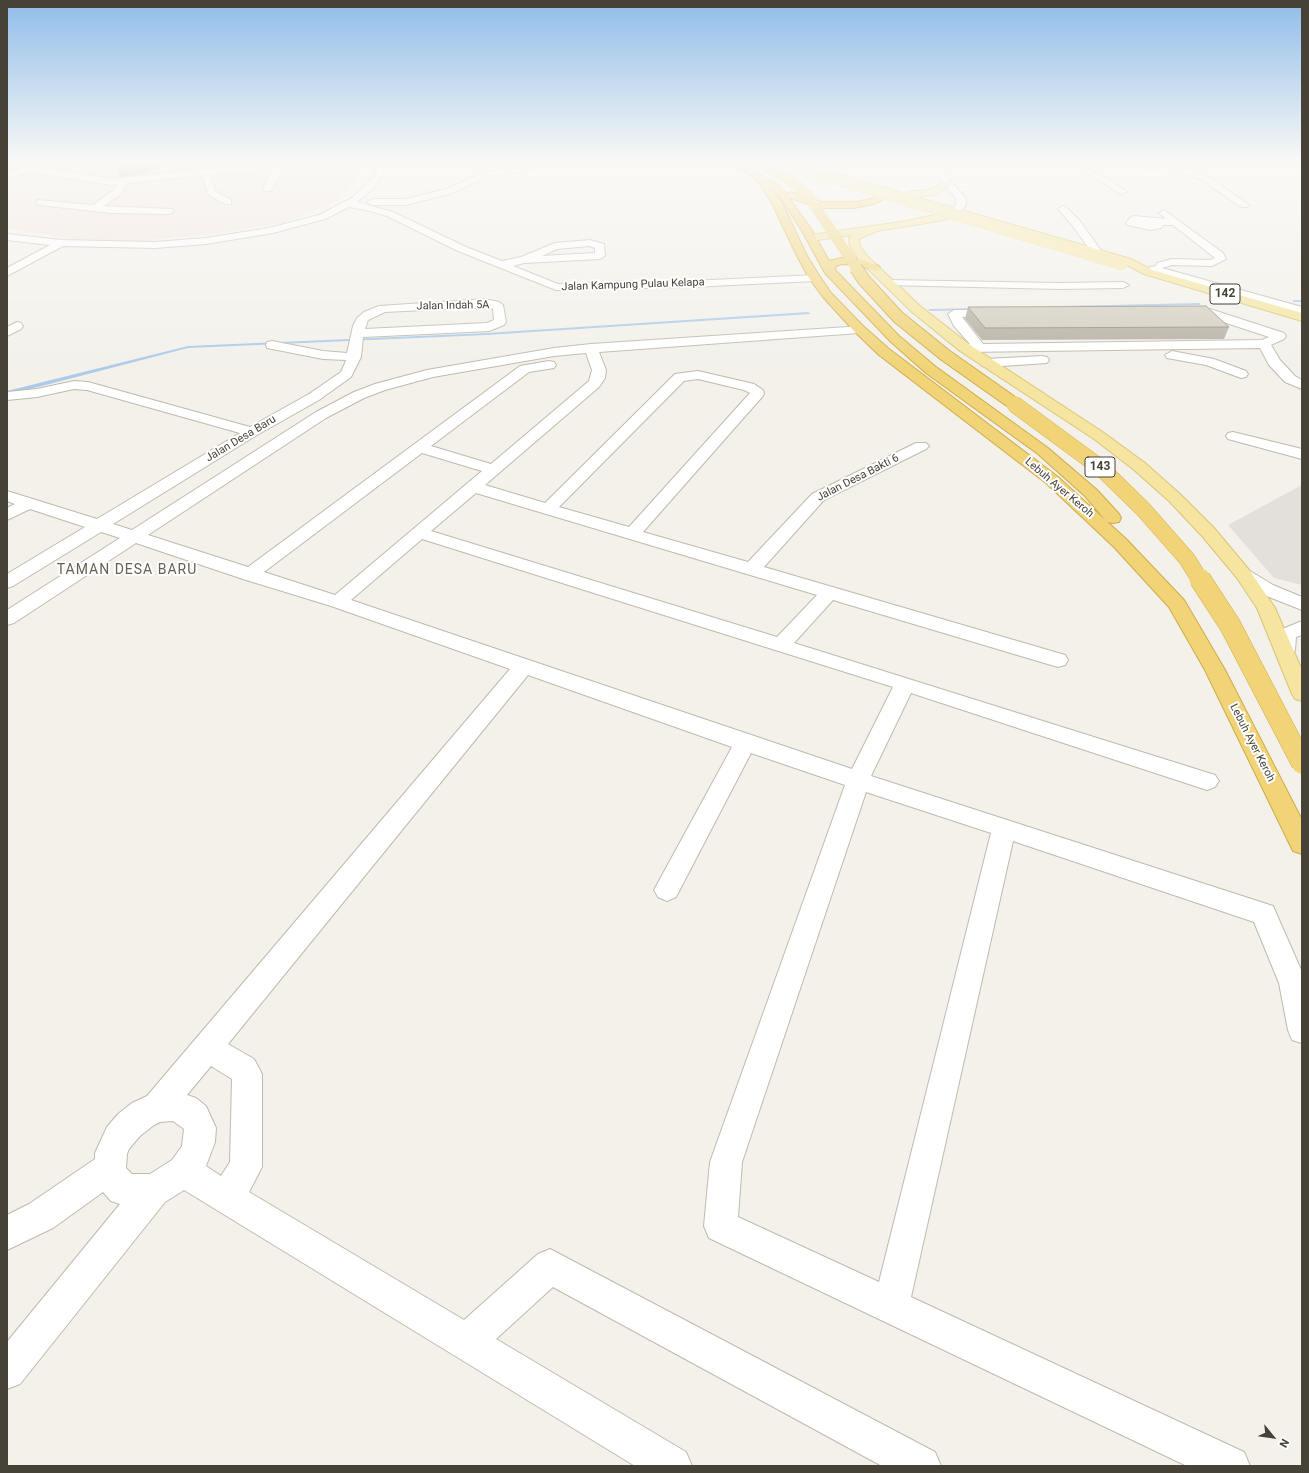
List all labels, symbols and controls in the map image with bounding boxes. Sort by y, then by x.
street label: Jalan Kampung Pulau Kelapa [561,276,705,294]
road number: 142 [1210,284,1240,304]
street label: Jalan Indah 5A [416,299,490,313]
street label: Jalan Desa Baru [203,413,279,465]
street label: Jalan Desa Bakti 6 [815,452,901,504]
street label: Lebuh Ayer Keroh [1022,455,1096,521]
road number: 143 [1085,457,1115,477]
district label: TAMAN DESA BARU [57,562,197,578]
street label: Lebuh Ayer Keroh [1227,702,1277,784]
north arrow [1253,1417,1293,1457]
text: N [1276,1437,1292,1450]

